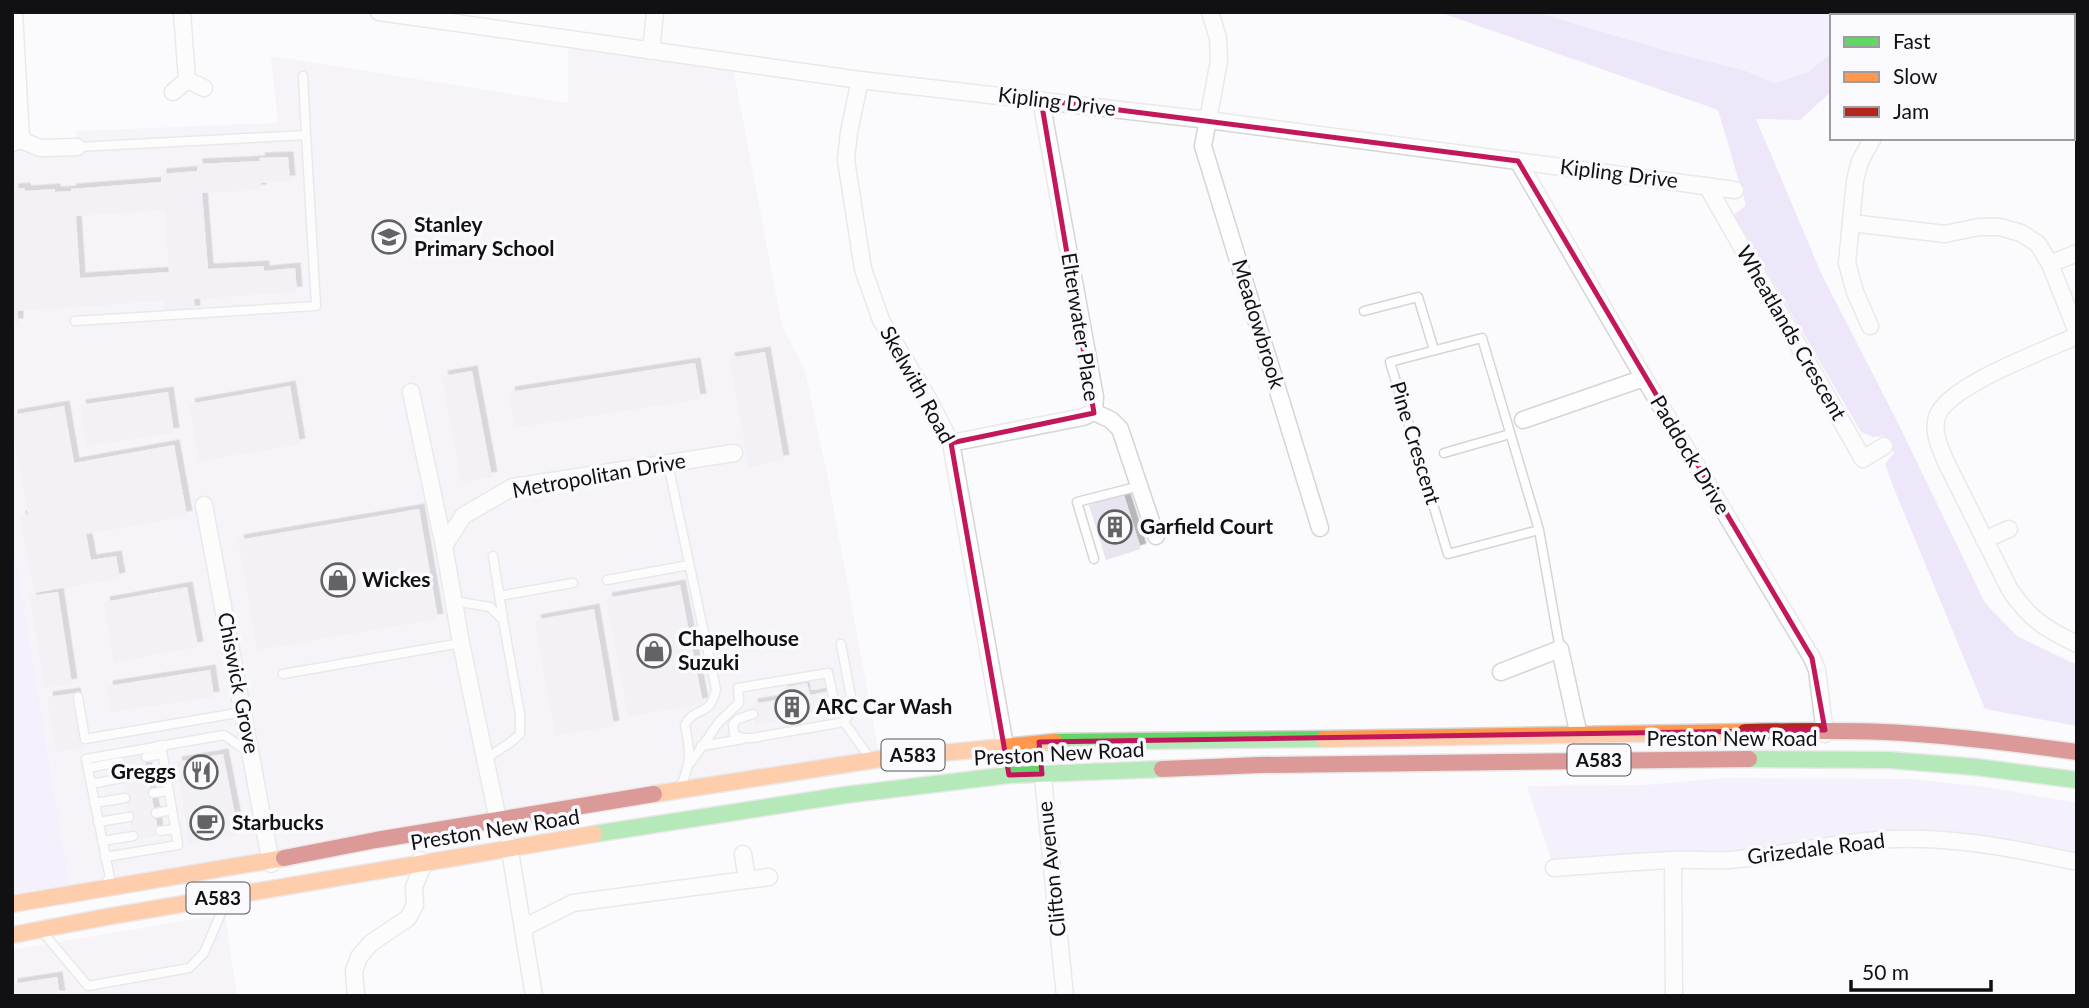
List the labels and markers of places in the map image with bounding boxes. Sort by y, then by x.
place label: Stanley Primary School [414,211,555,260]
school or university icon: Stanley Primary School [370,218,408,256]
building icon: Garfield Court [1096,508,1134,546]
place label: Garfield Court [1140,513,1273,538]
shop icon: Wickes [319,561,357,599]
place label: Wickes [362,566,431,591]
place label: Chapelhouse Suzuki [678,625,799,674]
shop icon: Chapelhouse Suzuki [635,632,673,670]
building icon: ARC Car Wash [773,688,811,726]
place label: ARC Car Wash [815,693,952,718]
restaurant icon: Greggs [182,753,220,791]
place label: Greggs [111,758,176,783]
cafe icon: Starbucks [188,804,226,842]
place label: Starbucks [232,809,324,834]

